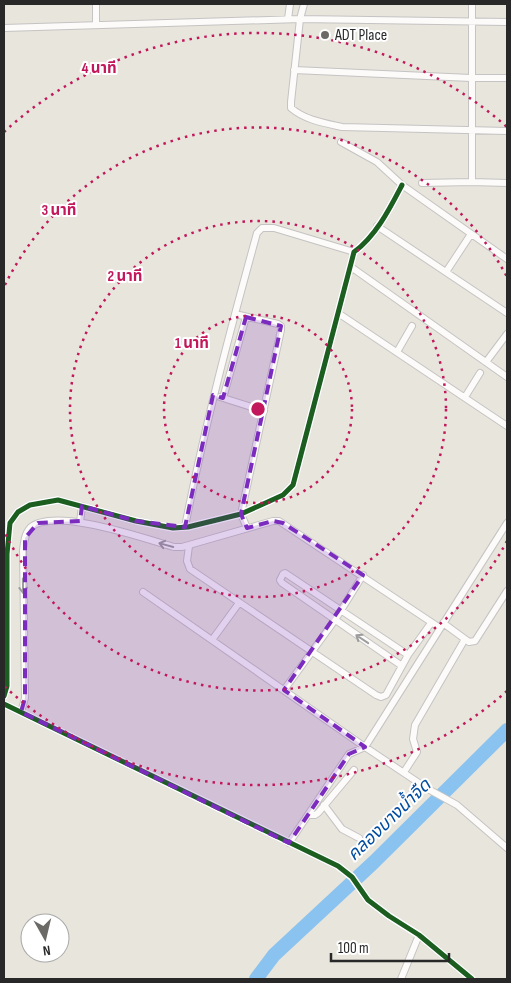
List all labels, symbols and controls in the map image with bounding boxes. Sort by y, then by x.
place label: ADT Place [334,26,387,45]
marker: ADT Place [319,29,331,41]
text: 4 นาที [81,59,117,78]
text: 3 นาที [42,201,76,220]
text: 2 นาที [108,267,142,286]
text: 1 นาที [175,334,209,353]
centre of rings [249,400,267,418]
one-way arrow [159,539,175,549]
one-way arrow [18,578,28,594]
one-way arrow [355,634,369,644]
water label: คลองบางน้ำจืด [341,772,436,865]
north arrow [20,913,70,963]
scale bar [331,930,448,962]
text: 100 m [338,939,369,958]
text: N [42,941,52,959]

